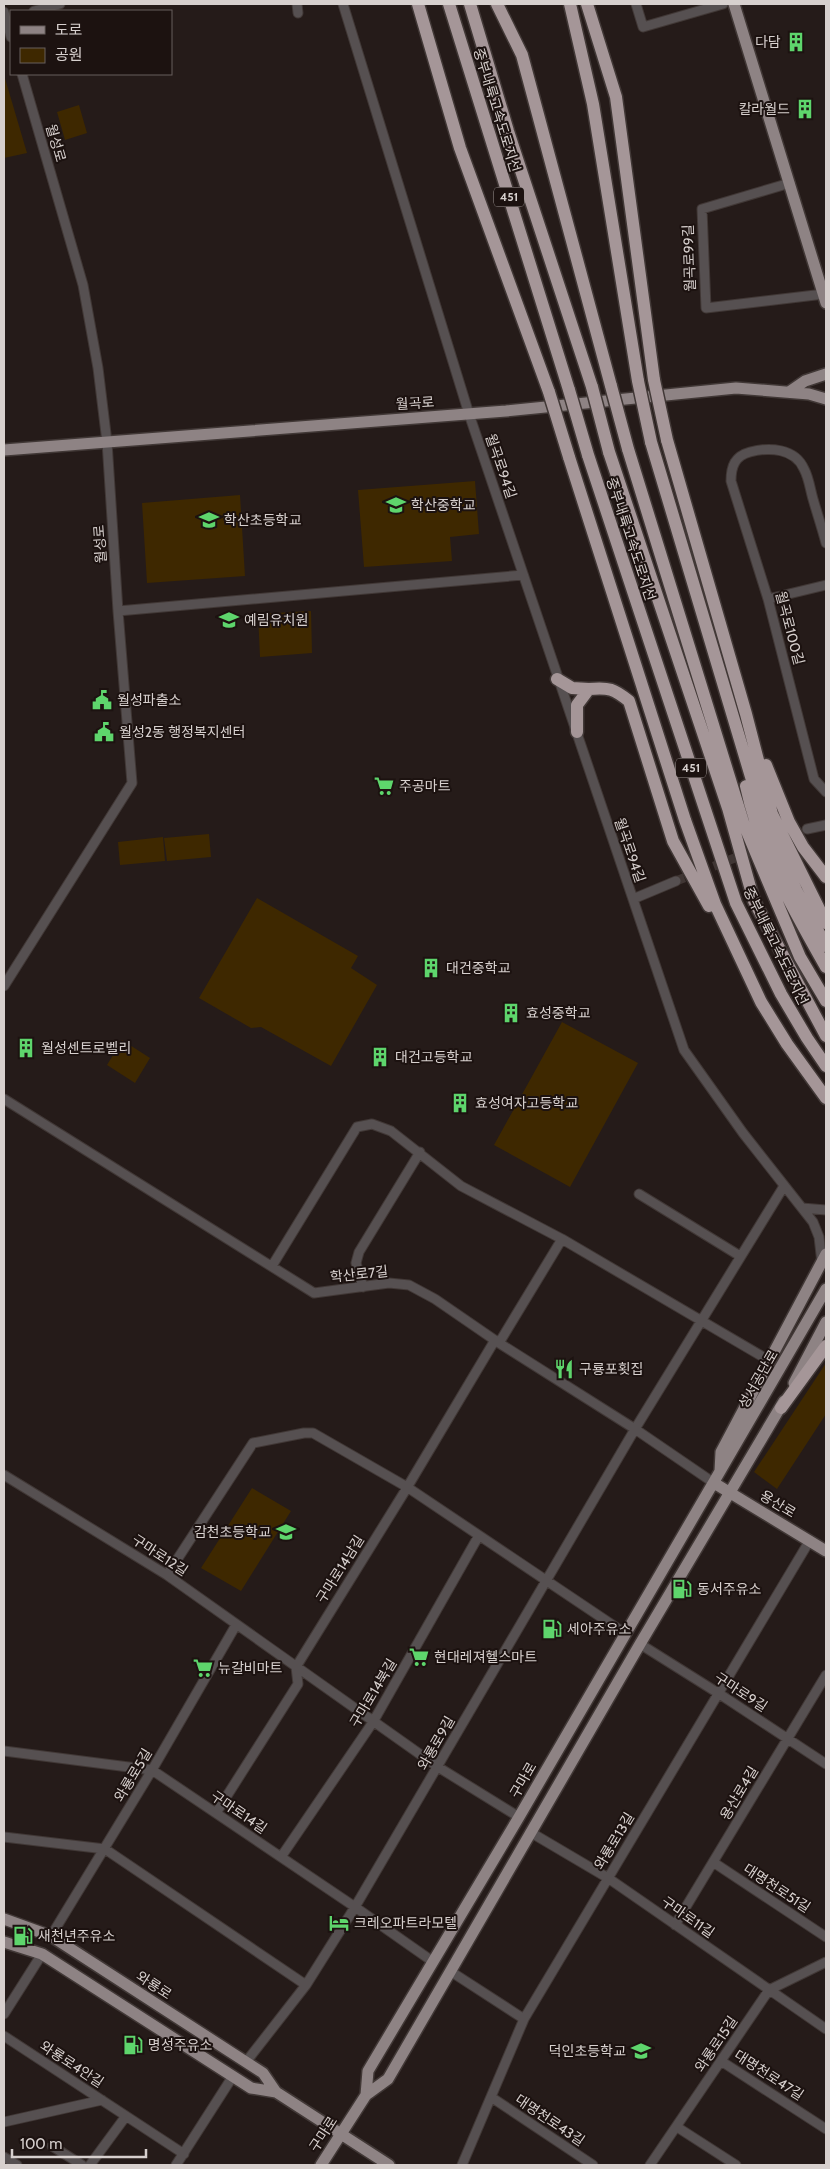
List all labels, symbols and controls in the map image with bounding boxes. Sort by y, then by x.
legend [10,10,172,75]
text: 도로 [55,21,83,39]
building icon: 다담 [785,31,807,53]
place label: 다담 [755,33,781,51]
text: 공원 [55,46,83,64]
street label: 중부내륙고속도로지선 [470,46,524,174]
building icon: 칼라월드 [794,98,816,120]
place label: 칼라월드 [738,100,790,118]
street label: 월성로 [42,122,70,164]
road number: 451 [494,188,524,206]
street label: 월곡로99길 [679,224,699,292]
street label: 월곡로 [395,393,435,413]
street label: 월곡로94길 [481,431,521,501]
street label: 중부내륙고속도로지선 [603,475,659,603]
school or university icon: 학산중학교 [385,494,407,516]
place label: 학산중학교 [411,496,476,514]
school or university icon: 학산초등학교 [198,509,220,531]
place label: 학산초등학교 [224,511,301,529]
street label: 월성로 [90,524,110,564]
street label: 월곡로100길 [772,589,808,667]
school or university icon: 예림유치원 [218,609,240,631]
place label: 예림유치원 [244,611,308,629]
public building icon: 월성파출소 [91,689,113,711]
place label: 월성파출소 [117,691,182,709]
public building icon: 월성2동 행정복지센터 [93,721,115,743]
place label: 월성2동 행정복지센터 [119,723,245,741]
road number: 451 [676,758,706,778]
supermarket icon: 주공마트 [373,775,395,797]
place label: 주공마트 [399,777,451,795]
street label: 월곡로94길 [610,815,650,885]
street label: 중부내륙고속도로지선 [740,884,812,1008]
building icon: 대건중학교 [420,957,442,979]
place label: 대건중학교 [446,959,511,977]
building icon: 효성중학교 [500,1002,522,1024]
place label: 효성중학교 [526,1004,591,1022]
building icon: 월성센트로벨리 [15,1037,37,1059]
place label: 월성센트로벨리 [41,1039,131,1057]
building icon: 대건고등학교 [369,1046,391,1068]
place label: 대건고등학교 [395,1048,472,1066]
building icon: 효성여자고등학교 [449,1092,471,1114]
place label: 효성여자고등학교 [475,1094,578,1112]
street label: 학산로7길 [329,1262,389,1286]
street label: 성서공단로 [734,1347,782,1411]
restaurant icon: 구룡포횟집 [553,1358,575,1380]
place label: 구룡포횟집 [579,1360,643,1378]
street label: 용산로 [757,1486,799,1522]
school or university icon: 감천초등학교 [275,1521,297,1543]
place label: 감천초등학교 [194,1523,271,1541]
street label: 구마로12길 [129,1530,191,1580]
street label: 구마로14남길 [312,1532,368,1606]
fuel station icon: 동서주유소 [671,1578,693,1600]
place label: 동서주유소 [697,1580,762,1598]
fuel station icon: 세아주유소 [541,1618,563,1640]
place label: 세아주유소 [567,1620,632,1638]
supermarket icon: 현대레져헬스마트 [408,1646,430,1668]
place label: 현대레져헬스마트 [434,1648,537,1666]
street label: 구마로14북길 [345,1655,401,1731]
supermarket icon: 뉴갈비마트 [192,1657,214,1679]
place label: 뉴갈비마트 [218,1659,283,1677]
street label: 구마로9길 [711,1668,771,1716]
street label: 와룡로9길 [413,1713,459,1773]
street label: 와룡로5길 [110,1745,156,1805]
street label: 구마로 [506,1759,541,1801]
street label: 용산로4길 [716,1763,762,1823]
street label: 구마로14길 [207,1787,271,1837]
street label: 와룡로13길 [590,1809,638,1873]
street label: 대명천로51길 [740,1860,814,1916]
street label: 구마로11길 [658,1892,718,1942]
hotel icon: 크레오파트라모텔 [328,1912,350,1934]
place label: 크레오파트라모텔 [354,1914,457,1932]
fuel station icon: 새천년주유소 [12,1925,34,1947]
place label: 새천년주유소 [38,1927,115,1945]
street label: 와룡로 [133,1967,175,2003]
street label: 와룡로15길 [691,2013,741,2075]
fuel station icon: 명성주유소 [122,2034,144,2056]
place label: 명성주유소 [148,2036,213,2054]
street label: 와룡로4안길 [37,2037,107,2091]
school or university icon: 덕인초등학교 [630,2040,652,2062]
place label: 덕인초등학교 [549,2042,626,2060]
street label: 대명천로47길 [731,2046,807,2104]
street label: 대명천로43길 [512,2090,588,2150]
street label: 구마로 [305,2113,341,2155]
scale bar [12,2126,146,2158]
text: 100 m [20,2135,62,2153]

